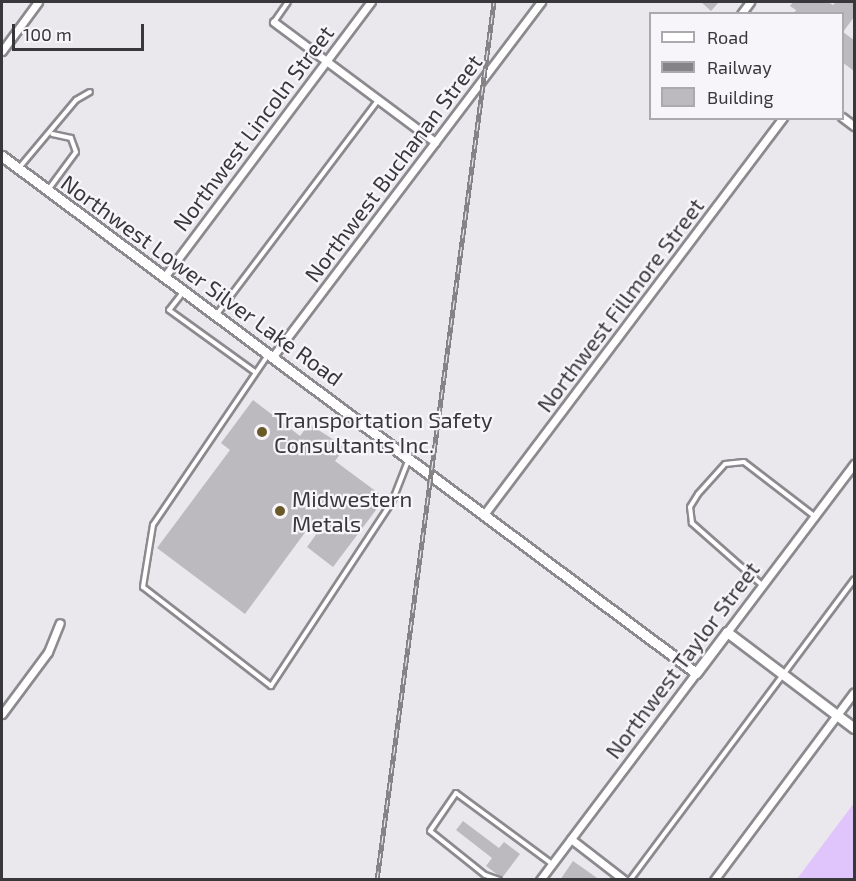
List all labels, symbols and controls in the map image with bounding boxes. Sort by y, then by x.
scale bar [15,12,147,50]
legend [649,12,844,120]
street label: Northwest Lincoln Street [167,20,339,236]
text: 100 m [23,23,72,45]
text: Road [707,26,748,48]
street label: Northwest Buchanan Street [299,49,487,287]
text: Railway [707,56,772,78]
text: Building [707,86,774,108]
street label: Northwest Lower Silver Lake Road [56,169,348,391]
street label: Northwest Fillmore Street [531,193,709,417]
place label: Transportation Safety Consultants Inc. [274,406,493,458]
marker: Transportation Safety Consultants Inc. [255,425,269,439]
place label: Midwestern Metals [292,485,412,536]
marker: Midwestern Metals [273,504,287,518]
street label: Northwest Taylor Street [599,556,765,764]

